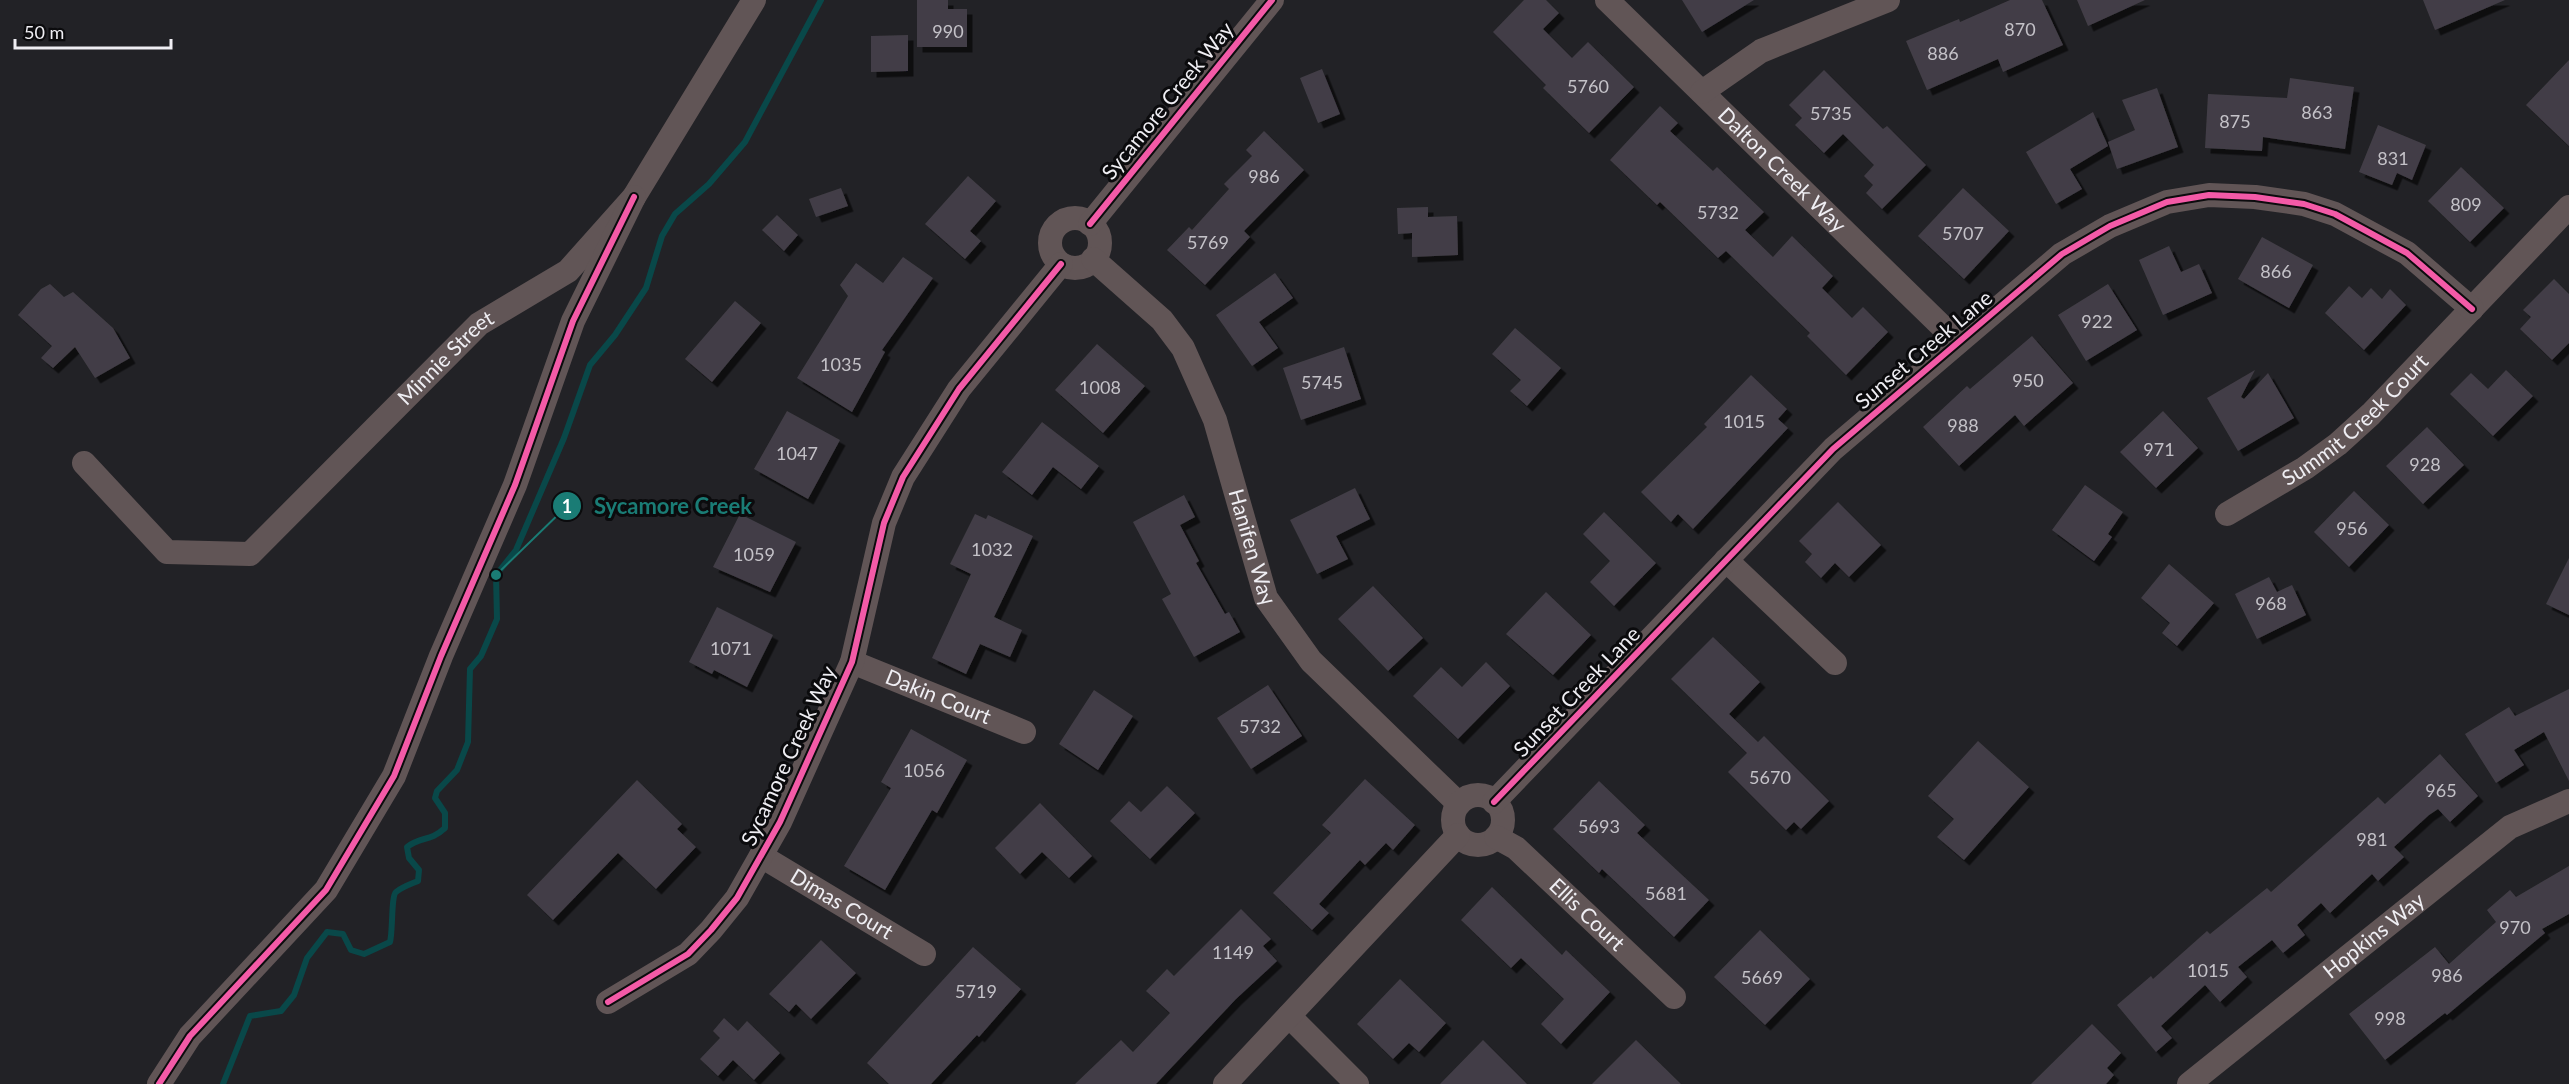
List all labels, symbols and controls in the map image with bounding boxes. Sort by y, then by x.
scale bar [15,12,171,50]
street label: Sycamore Creek Way [1096,16,1238,184]
house number: 870 [2004,18,2036,40]
house number: 990 [932,20,964,42]
text: 50 m [24,21,64,43]
house number: 886 [1927,42,1959,64]
house number: 5760 [1567,75,1609,97]
house number: 863 [2301,101,2333,123]
street label: Dalton Creek Way [1714,102,1852,237]
house number: 5735 [1810,102,1852,124]
house number: 875 [2219,110,2251,132]
house number: 831 [2377,147,2409,169]
house number: 986 [1248,165,1280,187]
house number: 809 [2450,193,2482,215]
house number: 5732 [1697,201,1739,223]
house number: 5707 [1942,222,1984,244]
house number: 5769 [1187,231,1229,253]
house number: 866 [2260,260,2292,282]
street label: Sunset Creek Lane [1849,284,1997,413]
street label: Minnie Street [392,304,498,409]
house number: 922 [2081,310,2113,332]
street label: Summit Creek Court [2277,348,2433,490]
house number: 1035 [820,353,862,375]
house number: 950 [2012,369,2044,391]
house number: 5745 [1301,371,1343,393]
house number: 1008 [1079,376,1121,398]
house number: 1015 [1723,410,1765,432]
house number: 988 [1947,414,1979,436]
house number: 971 [2143,438,2175,460]
house number: 1047 [776,442,818,464]
house number: 928 [2409,453,2441,475]
callout: Sycamore Creek [552,486,765,526]
street label: Hanifen Way [1224,486,1281,610]
text: Sycamore Creek [594,492,752,519]
text: 1 [562,495,572,517]
house number: 956 [2336,517,2368,539]
house number: 1032 [971,538,1013,560]
house number: 1059 [733,543,775,565]
house number: 968 [2255,592,2287,614]
street label: Sunset Creek Lane [1508,621,1644,761]
house number: 1071 [710,637,752,659]
street label: Sycamore Creek Way [735,661,840,849]
street label: Dakin Court [882,663,996,728]
house number: 5732 [1239,715,1281,737]
house number: 1056 [903,759,945,781]
house number: 5670 [1749,766,1791,788]
house number: 965 [2425,779,2457,801]
house number: 5693 [1578,815,1620,837]
house number: 981 [2356,828,2388,850]
street label: Dimas Court [786,863,899,944]
street label: Ellis Court [1545,872,1631,955]
house number: 5681 [1645,882,1687,904]
street label: Hopkins Way [2317,887,2429,983]
house number: 970 [2499,916,2531,938]
house number: 1149 [1212,941,1254,963]
house number: 1015 [2187,959,2229,981]
house number: 986 [2431,964,2463,986]
house number: 5669 [1741,966,1783,988]
house number: 5719 [955,980,997,1002]
house number: 998 [2374,1007,2406,1029]

